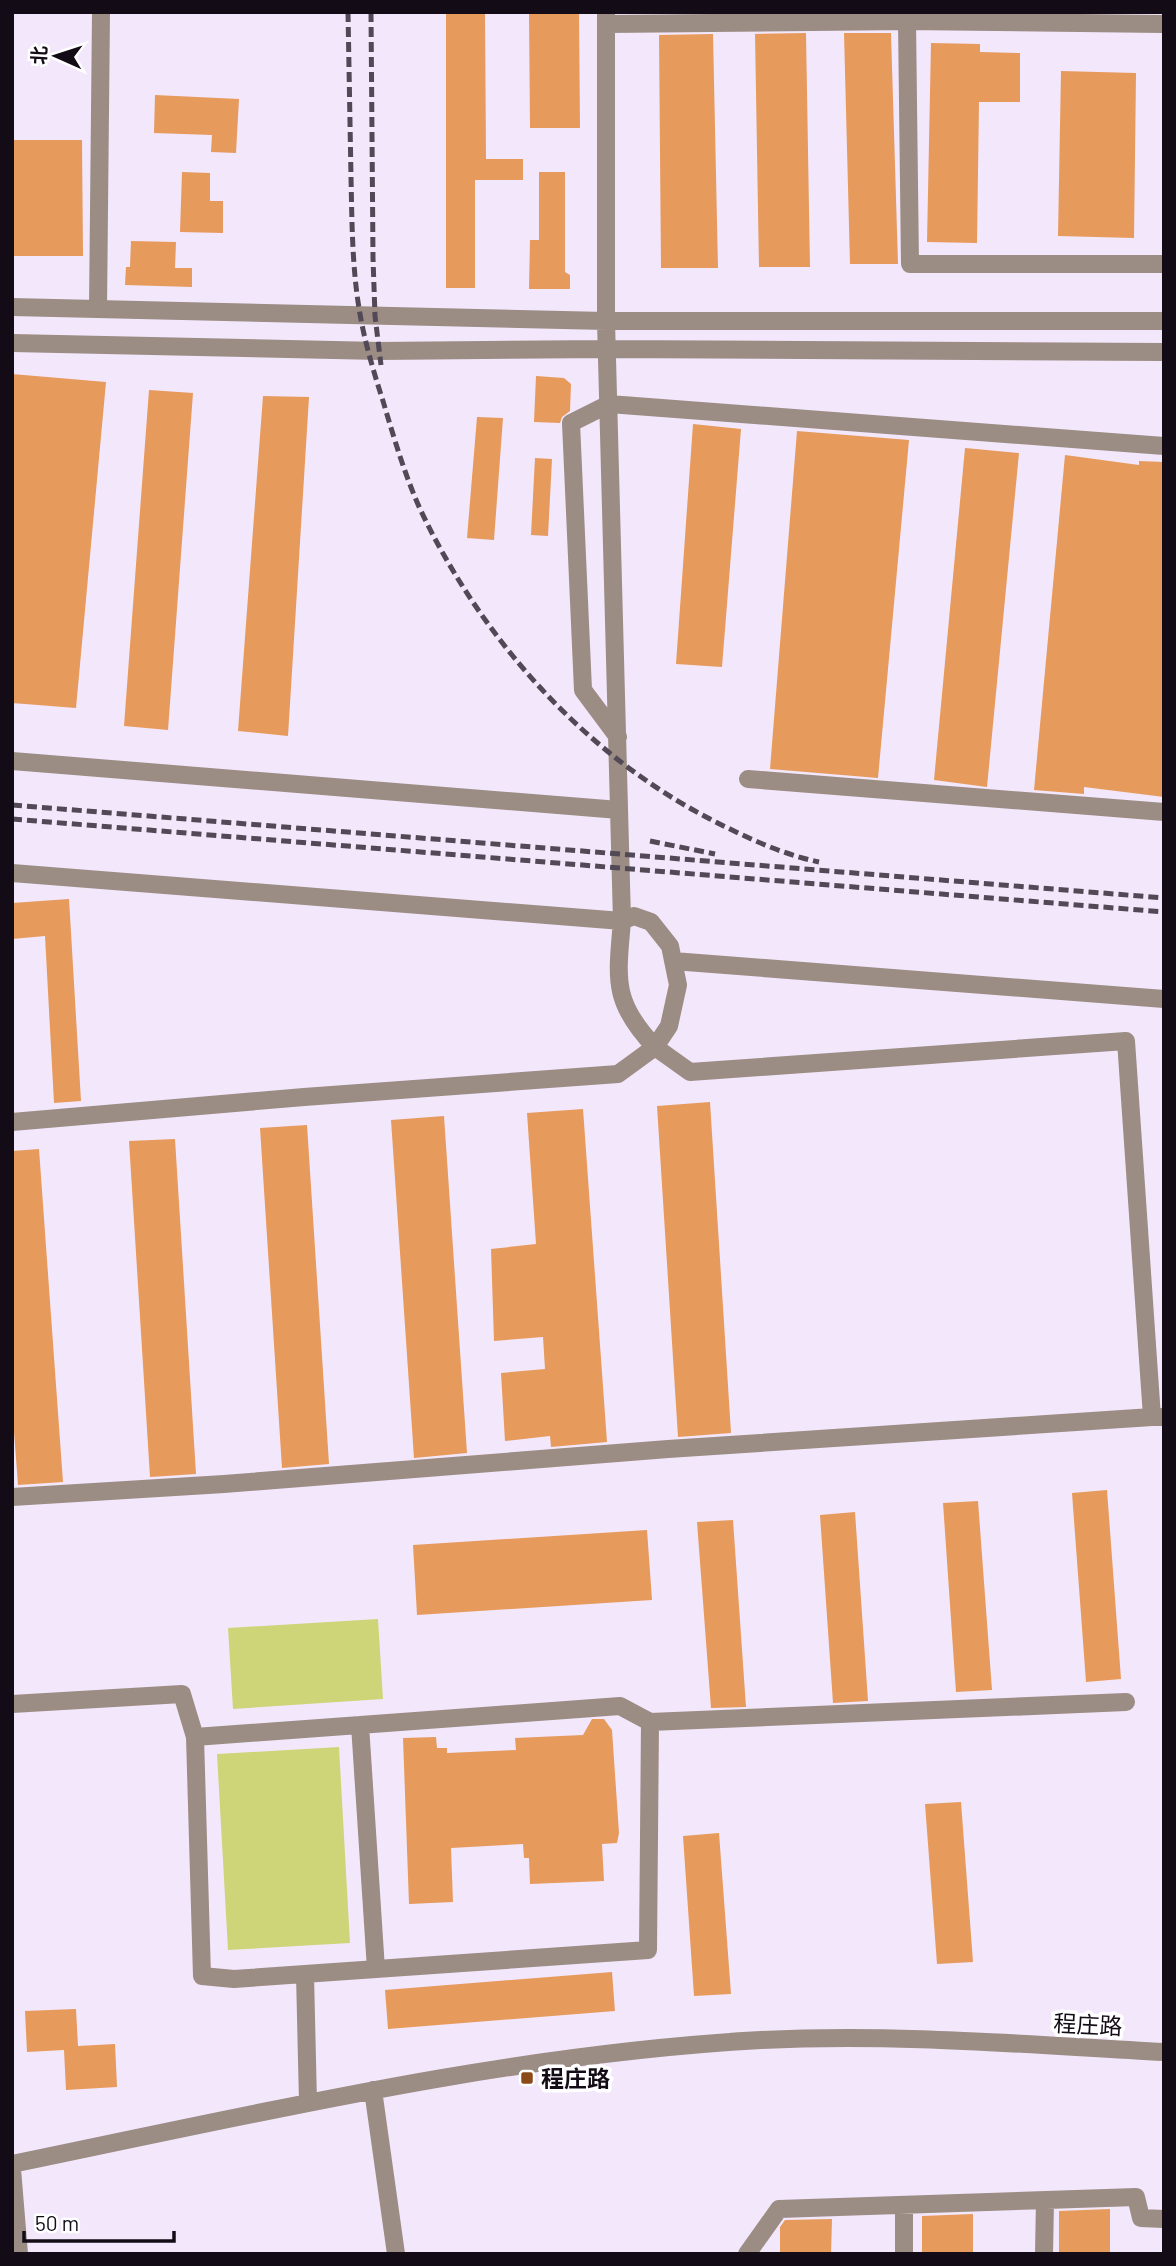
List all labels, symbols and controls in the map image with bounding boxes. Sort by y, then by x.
north arrow [21,21,91,91]
text: 北 [27,45,51,65]
street label: 程庄路 [1053,2008,1123,2040]
place label: 程庄路 [541,2064,610,2092]
marker: 程庄路 [519,2070,535,2086]
scale bar [24,2200,175,2244]
text: 50 m [35,2210,79,2235]

